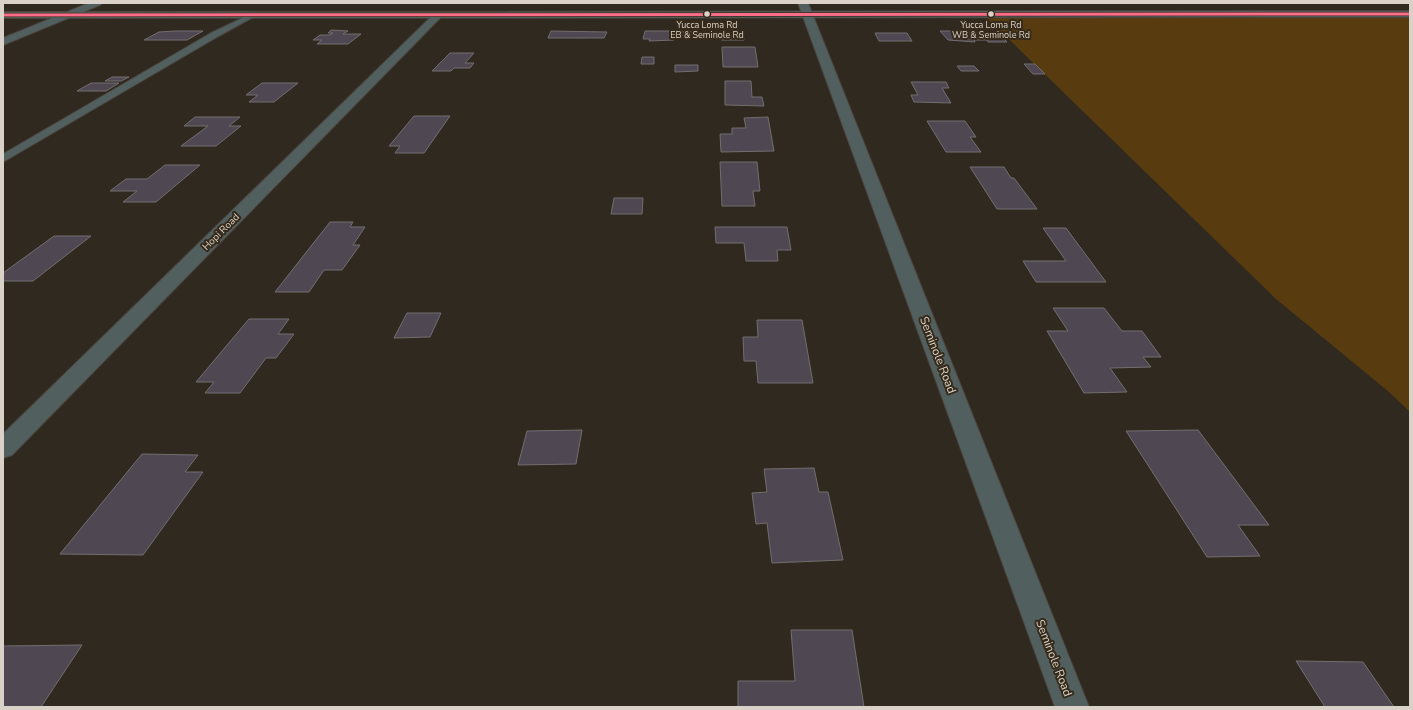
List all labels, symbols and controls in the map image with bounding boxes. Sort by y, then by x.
marker: Yucca Loma Rd EB & Seminole Rd [702,9,712,19]
marker: Yucca Loma Rd WB & Seminole Rd [986,9,996,19]
place label: Yucca Loma Rd EB & Seminole Rd [670,19,744,41]
place label: Yucca Loma Rd WB & Seminole Rd [952,19,1030,41]
street label: Hopi Road [199,210,243,254]
street label: Seminole Road [916,314,960,396]
street label: Seminole Road [1032,617,1076,699]

